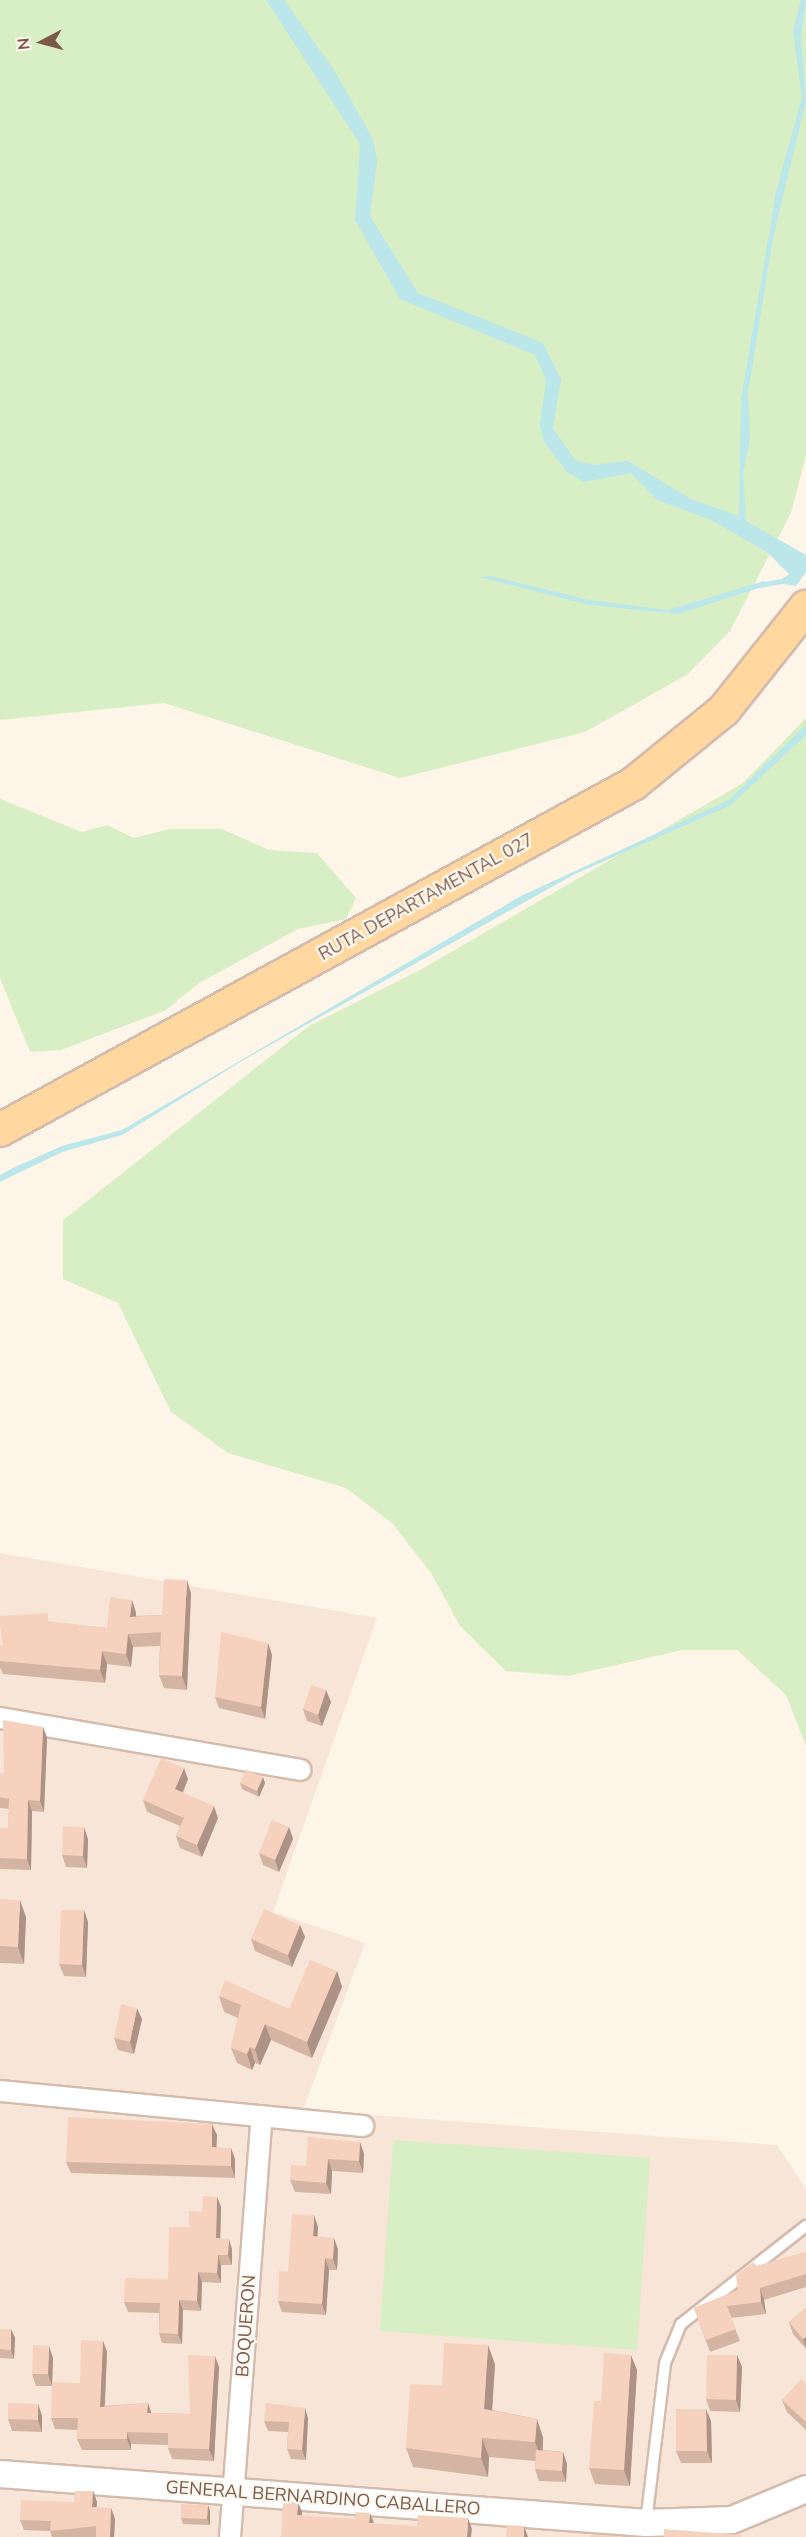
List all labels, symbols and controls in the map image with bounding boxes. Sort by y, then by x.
north arrow [12,12,72,72]
text: N [13,37,36,51]
street label: RUTA DEPARTAMENTAL 027 [315,829,537,965]
street label: BOQUERON [232,2274,260,2378]
street label: GENERAL BERNARDINO CABALLERO [165,2476,481,2520]

